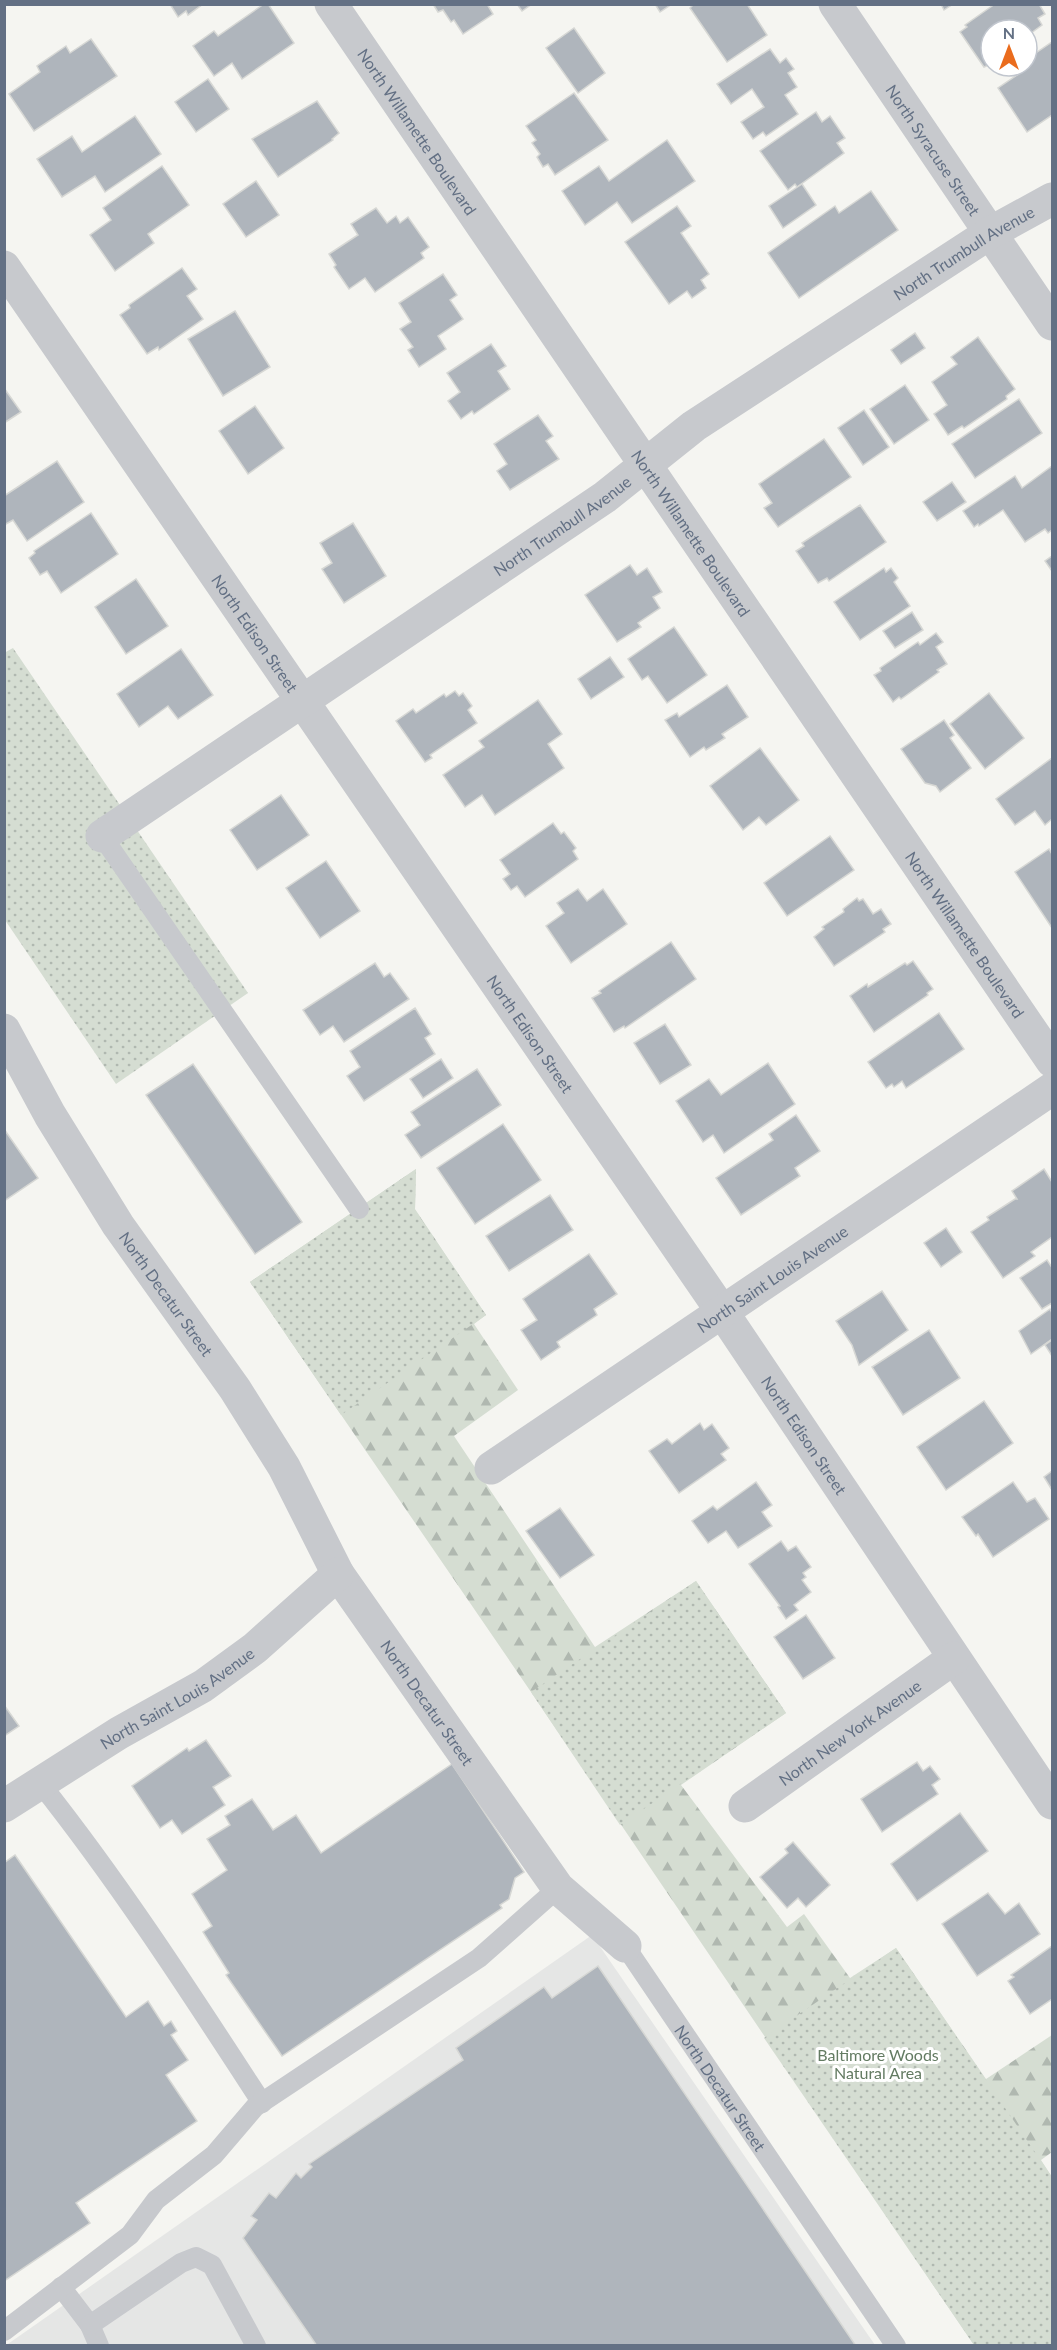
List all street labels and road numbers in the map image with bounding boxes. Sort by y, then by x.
street label: North Willamette Boulevard [354,44,481,218]
street label: North Syracuse Street [883,81,985,219]
street label: North Trumbull Avenue [889,201,1037,303]
street label: North Willamette Boulevard [628,446,755,620]
street label: North Trumbull Avenue [489,471,634,579]
street label: North Edison Street [208,570,303,696]
street label: North Willamette Boulevard [902,847,1029,1021]
street label: North Edison Street [484,971,578,1096]
street label: North Saint Louis Avenue [693,1221,851,1336]
street label: North Decatur Street [116,1228,218,1359]
street label: North Edison Street [758,1372,851,1498]
street label: North Decatur Street [378,1636,478,1769]
street label: North Saint Louis Avenue [96,1643,257,1752]
street label: North New York Avenue [775,1675,924,1789]
street label: North Decatur Street [671,2021,770,2154]

